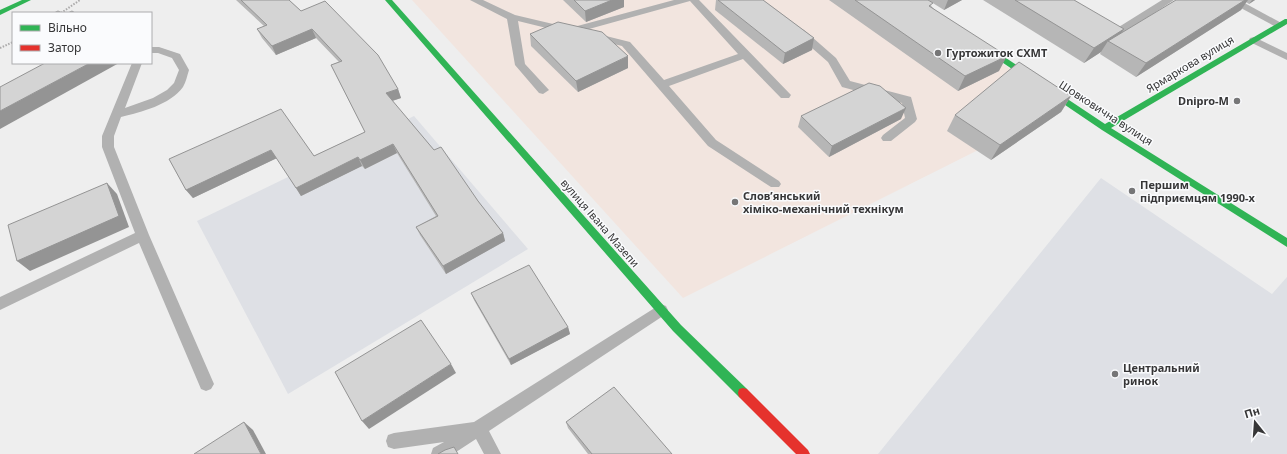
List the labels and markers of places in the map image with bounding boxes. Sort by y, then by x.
place label: Гуртожиток СХМТ [946,45,1048,60]
marker: Гуртожиток СХМТ [933,48,943,58]
place label: Dnipro-M [1178,93,1229,108]
marker: Dnipro-M [1232,96,1242,106]
place label: Першим підприємцям 1990-х [1140,177,1256,205]
marker: Першим підприємцям 1990-х [1127,186,1137,196]
place label: Слов’янський хіміко-механічний технікум [743,188,904,216]
marker: Слов’янський хіміко-механічний технікум [730,197,740,207]
place label: Центральний ринок [1123,360,1200,388]
marker: Центральний ринок [1110,369,1120,379]

